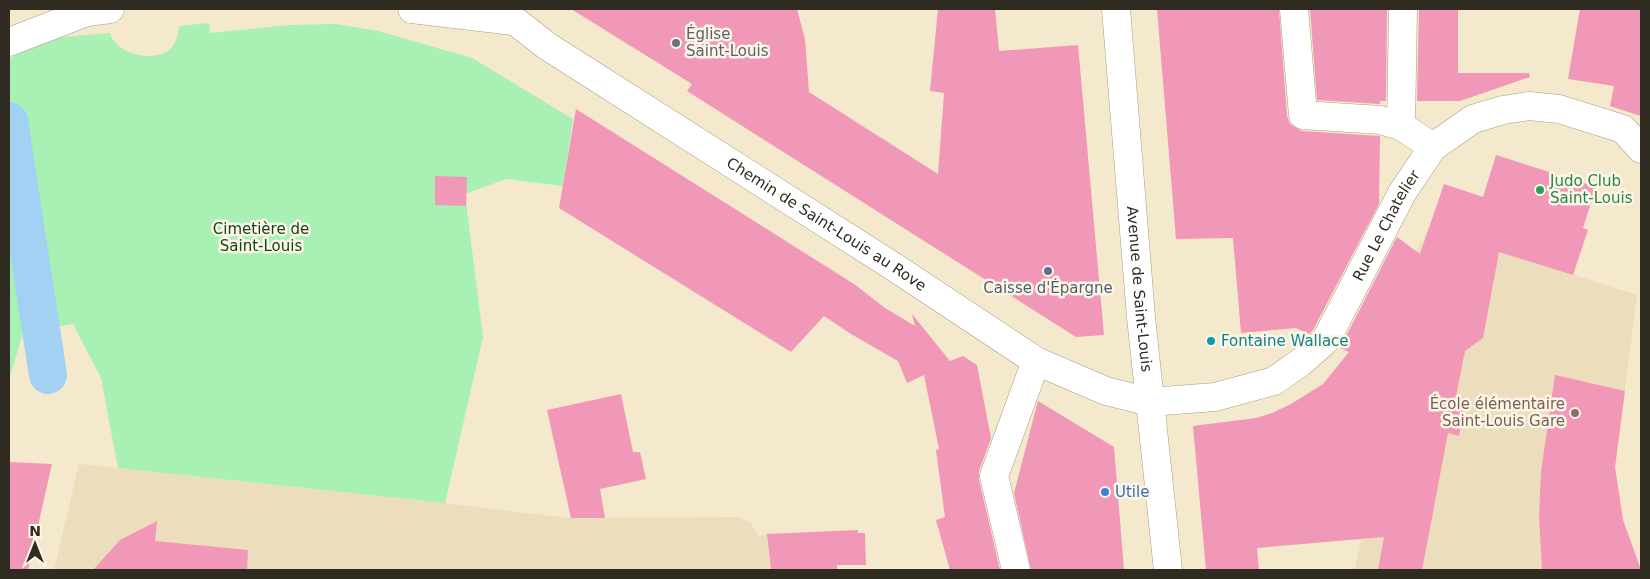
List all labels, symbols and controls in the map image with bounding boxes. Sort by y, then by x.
place label: Église Saint-Louis [686,24,769,60]
marker: Église Saint-Louis [670,37,682,49]
street label: Chemin de Saint-Louis au Rove [723,154,930,295]
street label: Rue Le Chatelier [1349,166,1424,284]
place label: Judo Club Saint-Louis [1549,172,1633,207]
marker: Judo Club Saint-Louis [1534,184,1546,196]
street label: Avenue de Saint-Louis [1123,205,1156,373]
park label: Cimetière de Saint-Louis [213,220,309,255]
marker: Caisse d'Épargne [1042,265,1054,277]
place label: Caisse d'Épargne [983,278,1113,297]
place label: Fontaine Wallace [1221,332,1349,350]
marker: Fontaine Wallace [1205,335,1217,347]
place label: École élémentaire Saint-Louis Gare [1430,394,1565,430]
marker: École élémentaire Saint-Louis Gare [1569,407,1581,419]
place label: Utile [1115,483,1149,501]
marker: Utile [1099,486,1111,498]
north arrow [10,519,60,569]
text: N [29,523,41,539]

